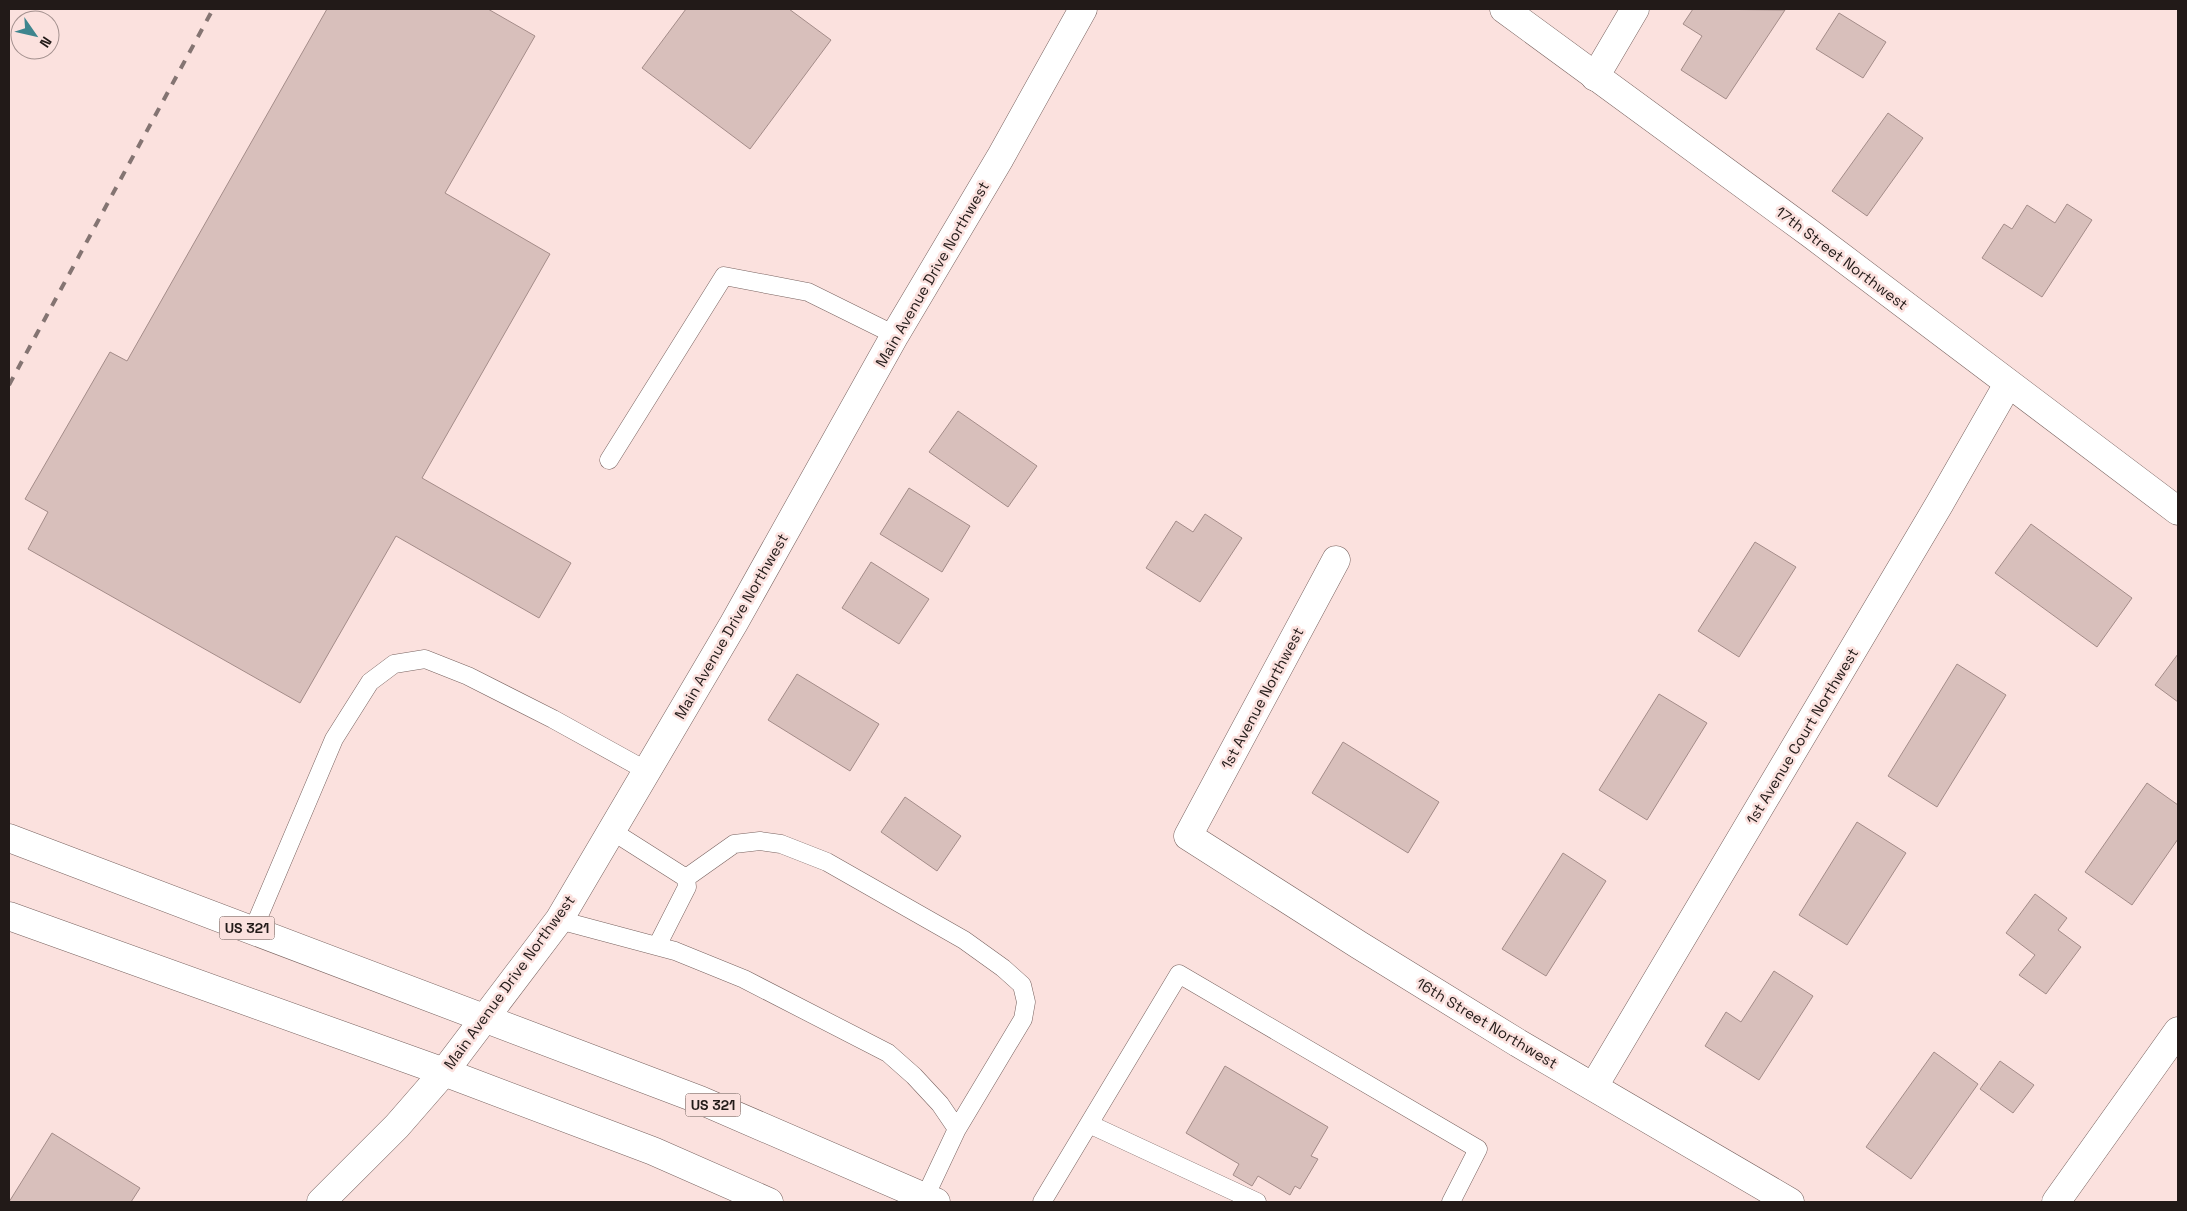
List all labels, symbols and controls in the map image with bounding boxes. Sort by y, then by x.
north arrow [10,10,60,60]
text: N [36,33,56,51]
street label: Main Avenue Drive Northwest [871,178,993,370]
street label: 17th Street Northwest [1772,202,1912,314]
street label: Main Avenue Drive Northwest [670,530,792,722]
street label: 1st Avenue Northwest [1217,624,1307,772]
street label: 1st Avenue Court Northwest [1742,644,1862,828]
street label: Main Avenue Drive Northwest [439,891,579,1073]
road number: US 321 [220,916,274,940]
street label: 16th Street Northwest [1413,973,1561,1073]
road number: US 321 [686,1094,740,1116]

